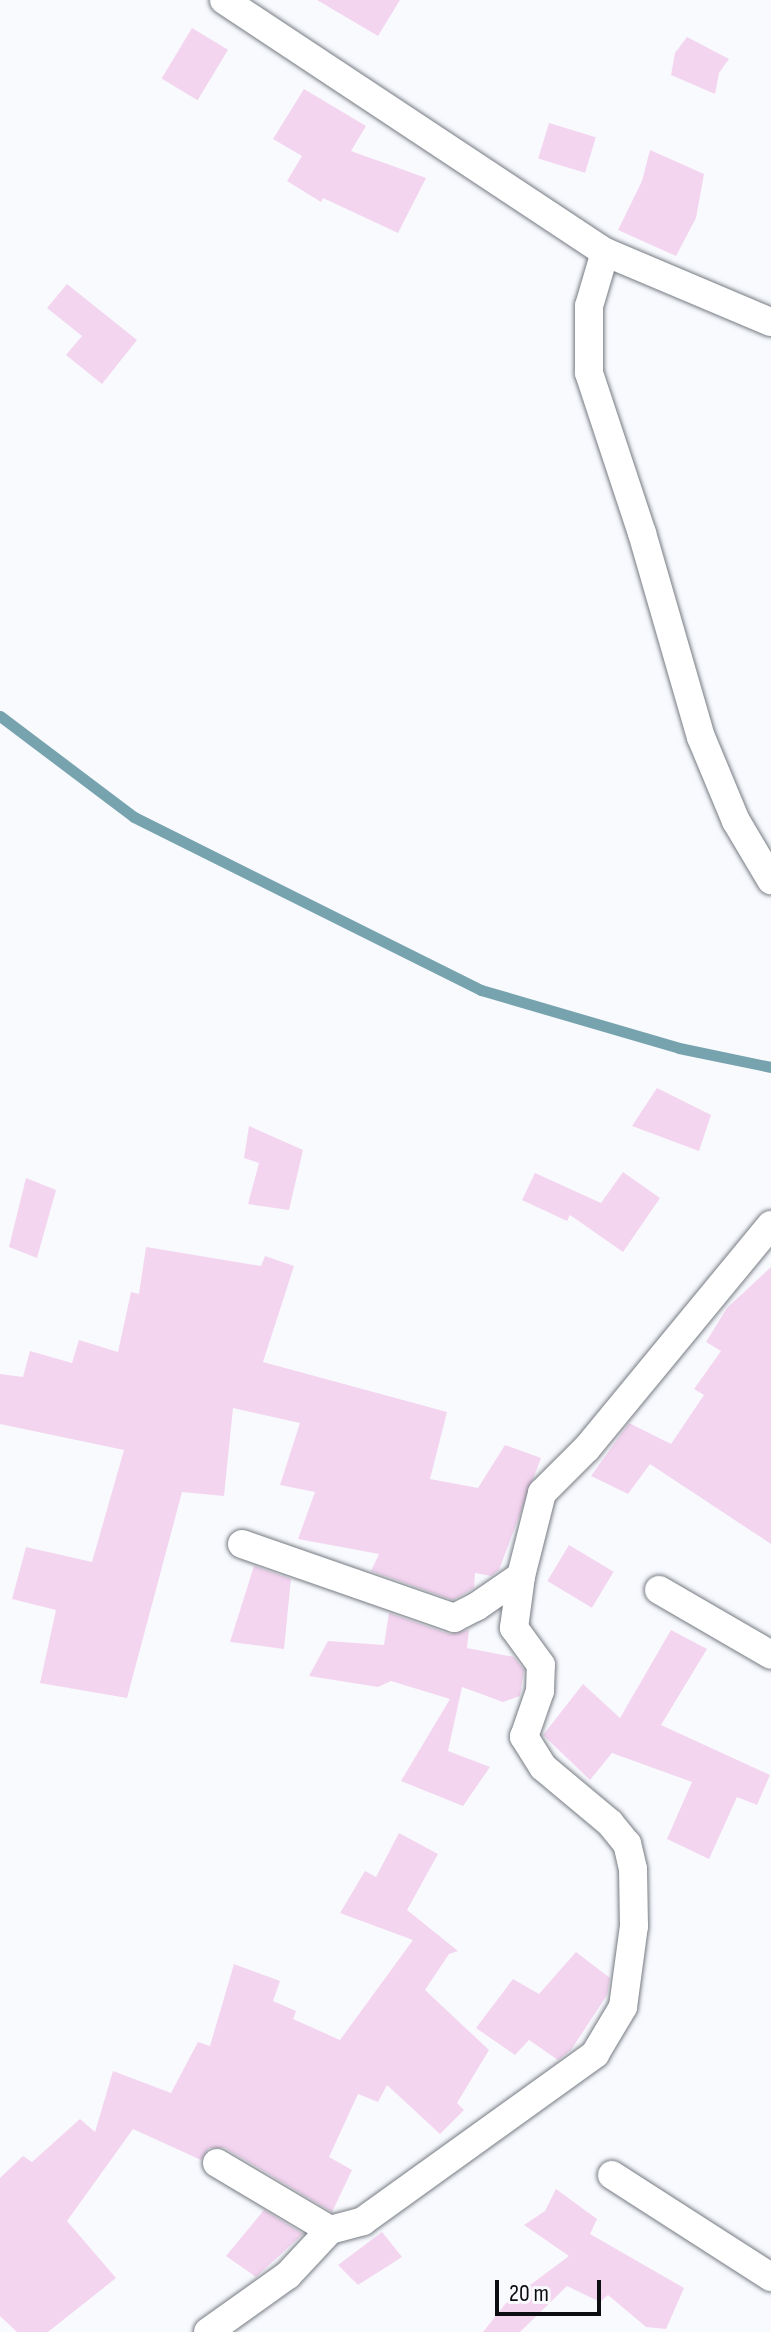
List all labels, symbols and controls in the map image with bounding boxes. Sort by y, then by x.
scale bar [499,2264,605,2314]
text: 20 m [509,2279,549,2308]

